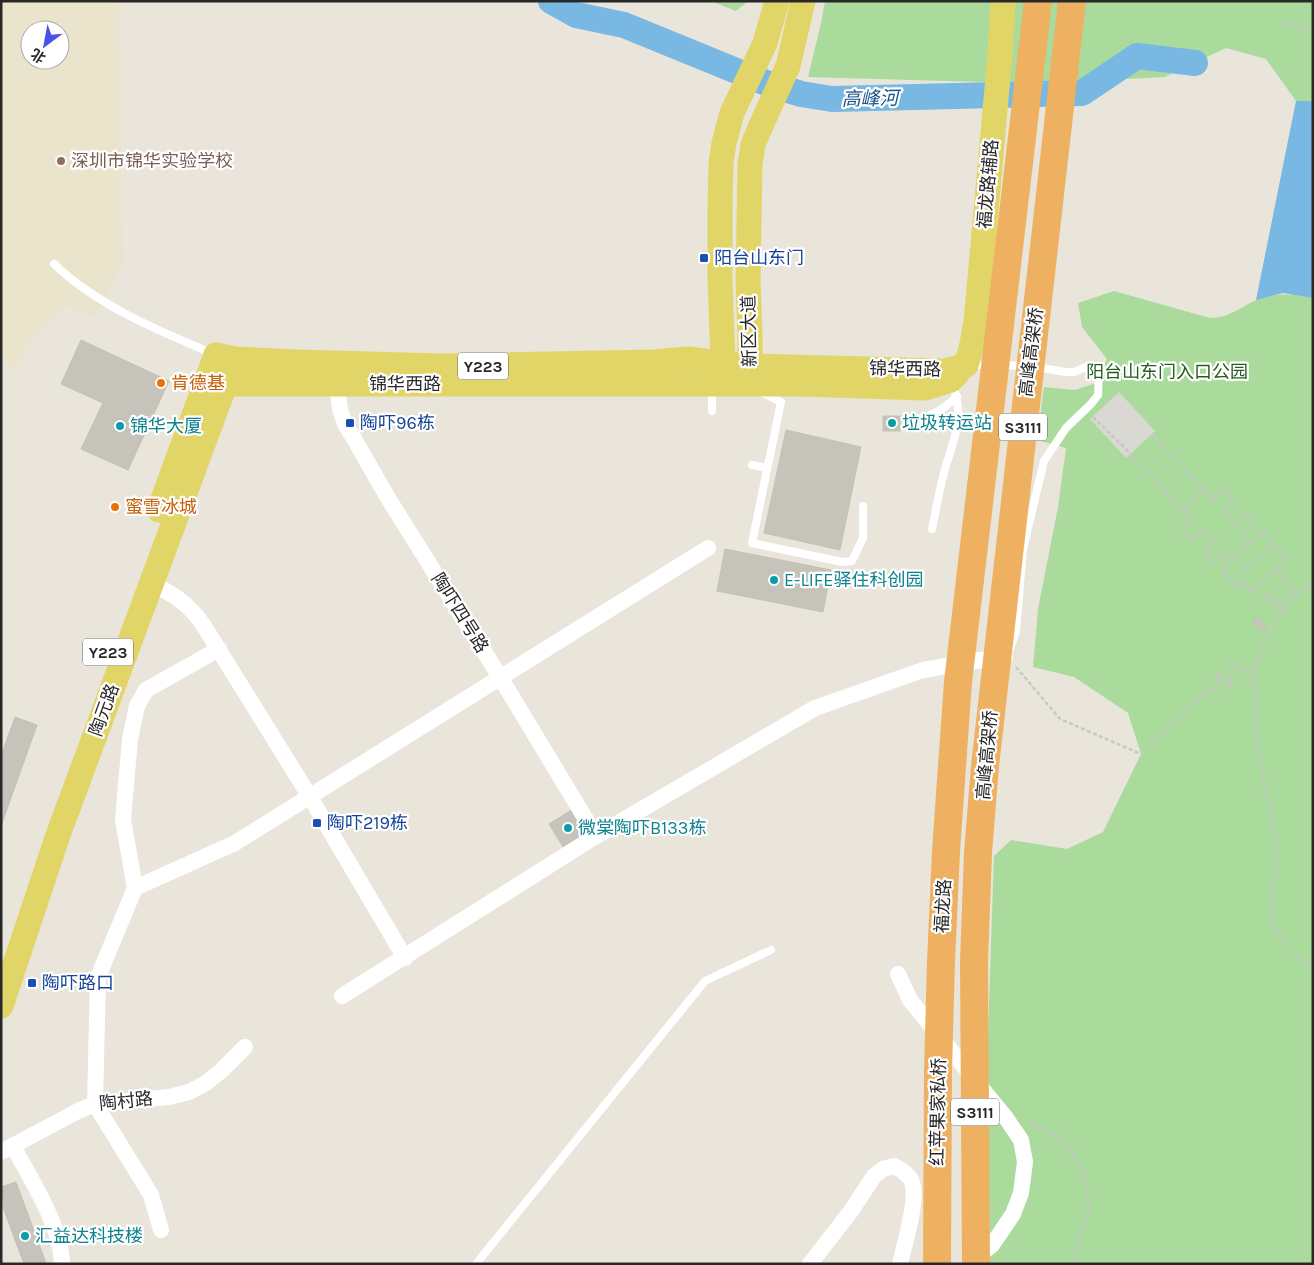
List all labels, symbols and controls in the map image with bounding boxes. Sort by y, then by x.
north arrow [20,20,70,70]
text: 北 [28,45,49,67]
water label: 高峰河 [841,87,903,110]
street label: 福龙路辅路 [973,138,1003,230]
place label: 深圳市锦华实验学校 [71,150,233,172]
marker: 深圳市锦华实验学校 [55,155,67,167]
place label: 阳台山东门 [714,247,804,269]
marker: 阳台山东门 [698,252,710,264]
street label: 新区大道 [737,295,761,367]
street label: 高峰高架桥 [1015,306,1047,398]
road number: Y223 [458,352,508,380]
street label: 锦华西路 [869,357,941,381]
park label: 阳台山东门入口公园 [1086,361,1248,383]
place label: 肯德基 [171,372,225,394]
street label: 锦华西路 [369,373,441,395]
marker: 肯德基 [155,377,167,389]
place label: 陶吓96栋 [360,412,435,434]
place label: 垃圾转运站 [902,412,992,434]
road number: S3111 [999,414,1047,441]
place label: 锦华大厦 [130,415,202,437]
marker: 陶吓96栋 [344,417,356,429]
marker: 垃圾转运站 [886,417,898,429]
marker: 锦华大厦 [114,420,126,432]
place label: 蜜雪冰城 [125,496,197,518]
marker: 蜜雪冰城 [109,501,121,513]
street label: 陶吓四号路 [427,569,493,657]
place label: E-LIFE驿住科创园 [784,569,923,591]
marker: E-LIFE驿住科创园 [768,574,780,586]
road number: Y223 [83,638,133,666]
street label: 陶元路 [84,681,124,739]
street label: 高峰高架桥 [972,709,1002,801]
place label: 陶吓219栋 [327,812,408,834]
marker: 陶吓219栋 [311,817,323,829]
place label: 微棠陶吓B133栋 [578,817,706,839]
marker: 微棠陶吓B133栋 [562,822,574,834]
street label: 福龙路 [931,878,955,934]
place label: 陶吓路口 [42,972,114,994]
marker: 陶吓路口 [26,977,38,989]
street label: 红苹果家私桥 [926,1058,950,1166]
street label: 陶村路 [98,1087,154,1115]
road number: S3111 [951,1098,999,1126]
place label: 汇益达科技楼 [35,1225,143,1247]
marker: 汇益达科技楼 [19,1230,31,1242]

